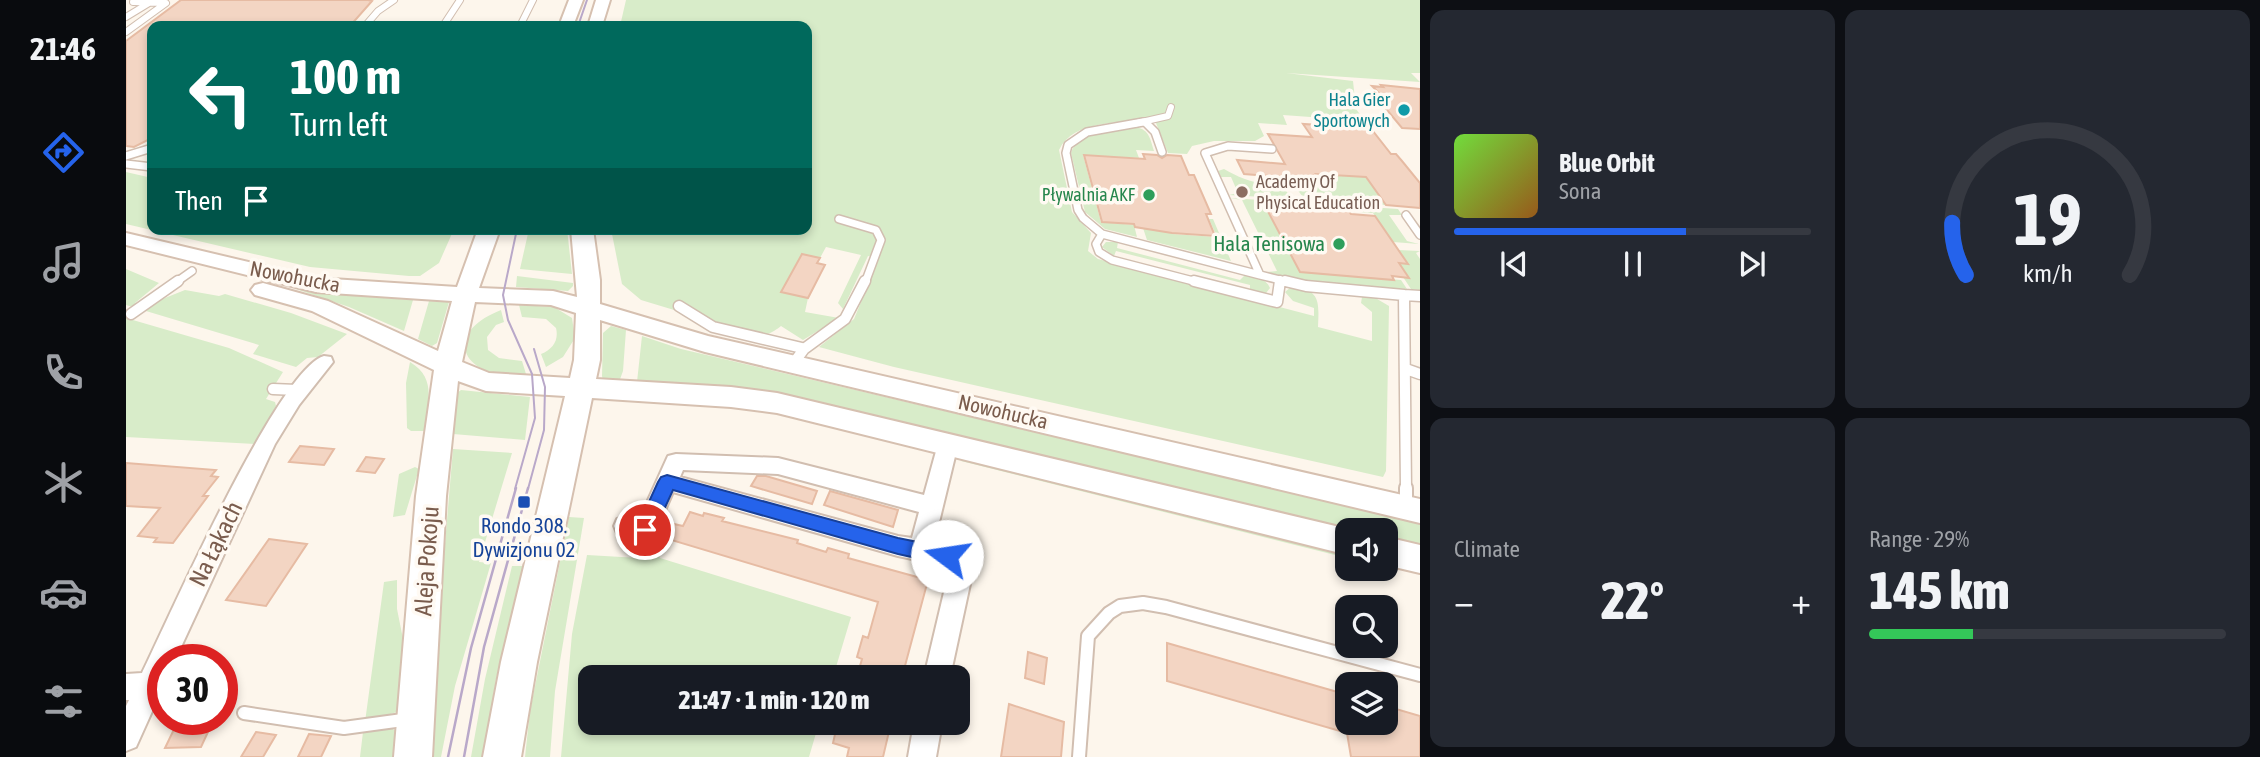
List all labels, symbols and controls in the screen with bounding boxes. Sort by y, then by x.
text: 21:46 [30,30,96,67]
text: 100 m [290,48,401,104]
icon: left [175,49,266,140]
place label: Hala Gier Sportowych [1314,89,1391,131]
marker: Hala Gier Sportowych [1396,102,1412,118]
text: Turn left [290,106,388,143]
icon: directions [39,128,88,177]
text: Blue Orbit [1559,148,1655,178]
place label: Academy Of Physical Education [1256,171,1380,213]
text: 19 [2013,177,2082,260]
text: Sona [1559,178,1601,204]
icon: arrive [237,182,275,220]
place label: Pływalnia AKF [1042,184,1136,205]
marker: Academy Of Physical Education [1234,184,1250,200]
text: Then [175,186,223,216]
marker: Pływalnia AKF [1141,187,1157,203]
place label: Hala Tenisowa [1213,231,1325,255]
marker: Hala Tenisowa [1331,236,1347,252]
icon: music [39,238,88,287]
icon: previous [1495,245,1533,283]
icon: pause [1614,245,1652,283]
icon: next [1733,245,1771,283]
street label: Nowohucka [248,256,342,297]
text: km/h [2023,259,2072,287]
icon: phone [39,348,88,397]
street label: Nowohucka [956,389,1050,433]
icon: climate [39,458,88,507]
marker: Rondo 308. Dywizjonu 02 [516,494,532,510]
street label: Na Łąkach [183,497,248,591]
pin [615,500,675,560]
street label: Aleja Pokoju [409,505,444,617]
icon: arrive [626,511,664,549]
place label: Rondo 308. Dywizjonu 02 [473,513,575,561]
map controls [1335,518,1398,735]
button: sound [1335,518,1398,581]
position arrow [910,519,984,593]
text: Range · 29% [1869,526,1969,552]
text: Climate [1454,536,1520,562]
text: 145 km [1869,560,2010,620]
icon: car [39,568,88,617]
text: 22° [1601,570,1664,630]
text: − [1454,579,1474,622]
text: + [1791,579,1811,622]
button: search [1335,595,1398,658]
speed limit sign: 30 [147,644,238,735]
button: layers [1335,672,1398,735]
icon: filters [39,677,88,726]
text: 21:47 · 1 min · 120 m [679,685,869,715]

